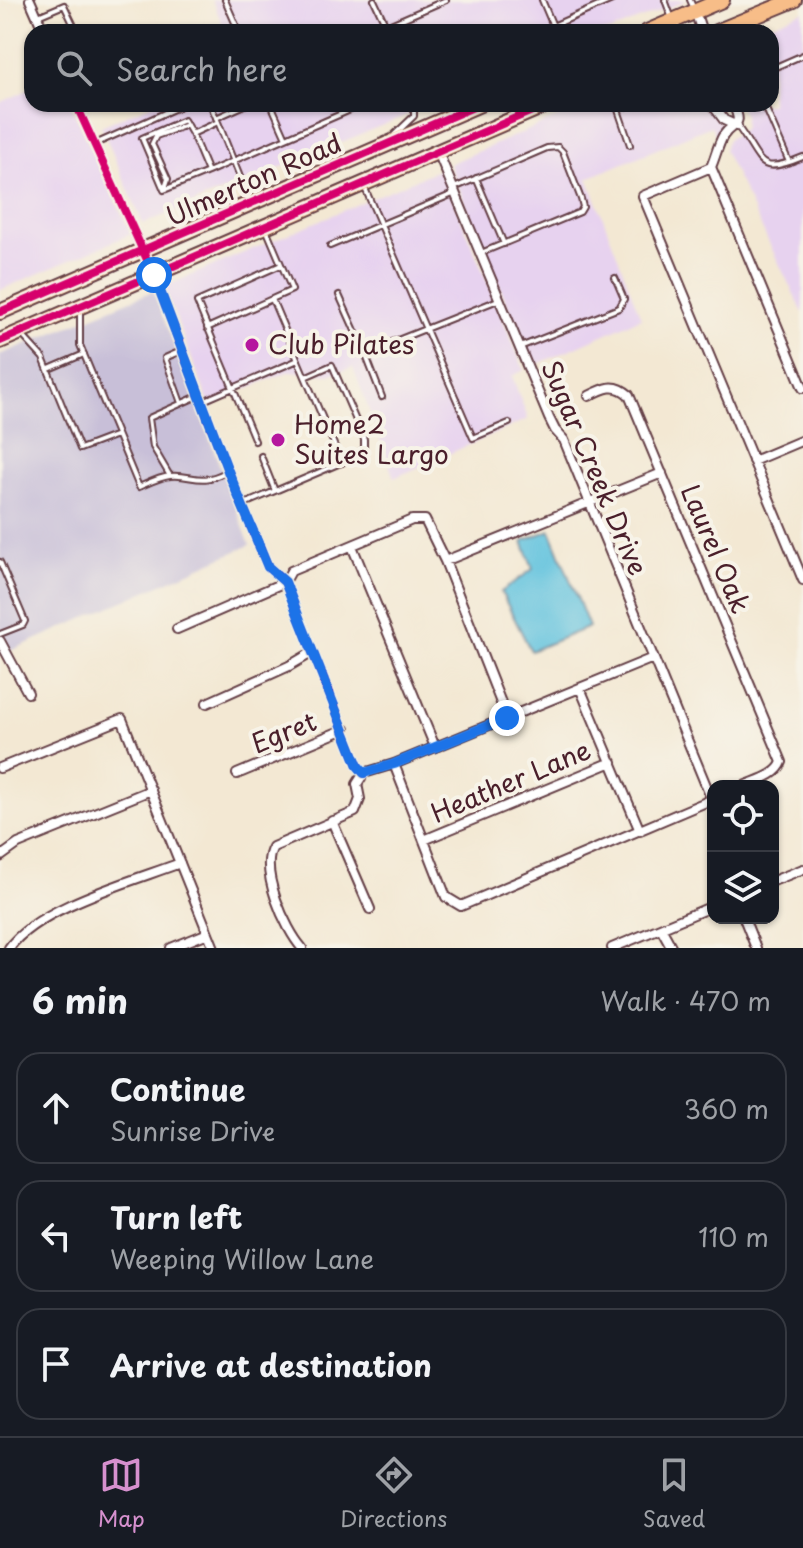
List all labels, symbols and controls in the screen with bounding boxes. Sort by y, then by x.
search box [24,24,779,112]
icon: search [52,46,96,90]
text: Search here [116,46,288,91]
street label: Ulmerton Road [159,122,348,235]
route start [136,257,172,293]
place label: Club Pilates [268,324,414,363]
marker: Club Pilates [243,336,261,354]
street label: Sugar Creek Drive [532,354,658,581]
place label: Home2 Suites Largo [294,404,449,473]
marker: Home2 Suites Largo [269,431,287,449]
street label: Laurel Oak [672,478,761,619]
route end [489,700,525,736]
street label: Egret [245,701,322,762]
street label: Heather Lane [424,729,596,832]
map controls [707,780,779,924]
button: locate [707,780,779,852]
button: layers [707,852,779,924]
text: 6 min [32,974,128,1026]
text: Walk · 470 m [601,981,771,1020]
text: Continue [110,1066,245,1111]
icon: ahead [34,1086,78,1130]
text: 360 m [684,1089,769,1128]
text: Sunrise Drive [110,1111,275,1150]
text: Turn left [110,1194,242,1239]
icon: left [34,1214,78,1258]
text: 110 m [698,1217,769,1256]
text: Weeping Willow Lane [110,1239,374,1278]
icon: arrive [34,1342,78,1386]
text: Arrive at destination [110,1342,432,1387]
tab: Map [98,1453,145,1534]
tab: Directions [340,1453,447,1534]
tab: Saved [643,1453,705,1534]

